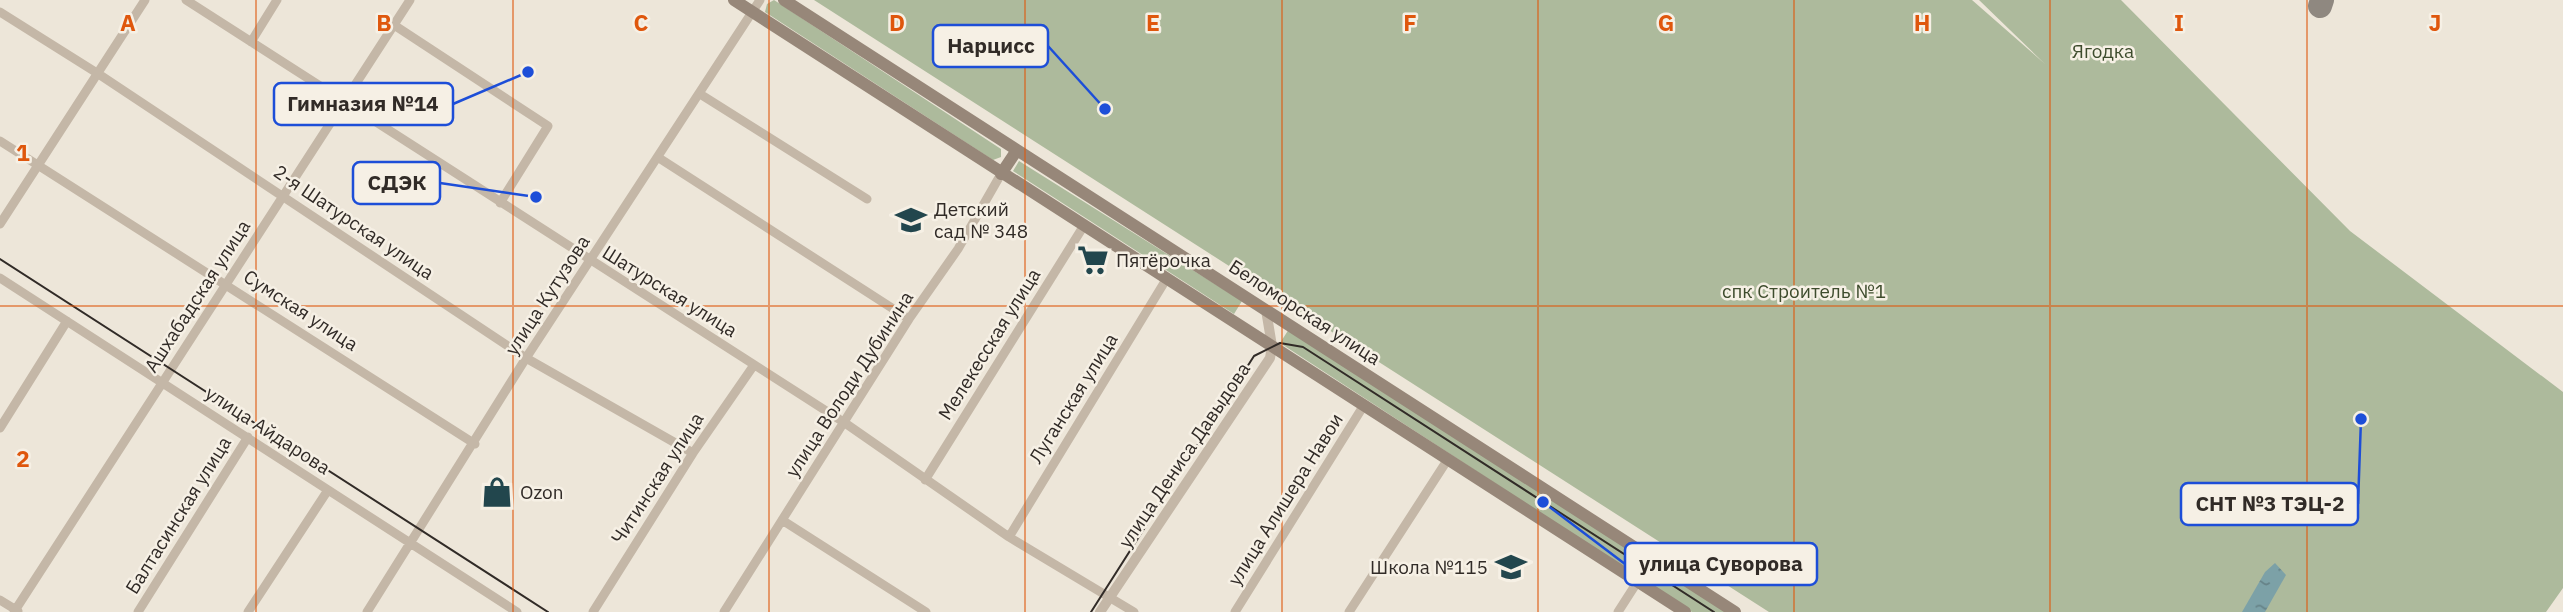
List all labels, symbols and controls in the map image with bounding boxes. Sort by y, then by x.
text: A [120,7,136,37]
text: B [376,7,392,37]
text: C [634,7,649,37]
text: D [889,7,905,37]
text: E [1146,7,1160,37]
text: F [1403,7,1417,37]
text: G [1658,7,1674,37]
text: H [1914,7,1930,37]
text: I [2174,7,2184,37]
text: J [2429,7,2441,37]
callout: Нарцисс [933,25,1048,67]
text: Нарцисс [947,31,1035,59]
park label: Ягодка [2072,39,2134,63]
callout: Гимназия №14 [274,83,453,125]
text: Гимназия №14 [287,89,439,117]
text: 1 [16,137,30,167]
street label: 2-я Шатурская улица [269,159,439,285]
callout: СДЭК [353,162,440,204]
text: СДЭК [367,168,427,196]
place label: Детский сад № 348 [934,197,1028,243]
school or university icon: Детский сад № 348 [894,203,928,237]
street label: Ашхабадская улица [139,215,255,377]
street label: улица Кутузова [499,230,595,360]
street label: Шатурская улица [598,240,742,342]
supermarket icon: Пятёрочка [1076,243,1110,277]
place label: Пятёрочка [1116,248,1211,272]
street label: Беломорская улица [1225,254,1385,370]
street label: Сумская улица [239,264,363,356]
street label: Мелекесская улица [933,264,1045,424]
park label: спк Строитель №1 [1722,279,1886,303]
street label: улица Володи Дубинина [780,286,918,482]
street label: Луганская улица [1023,328,1123,468]
street label: улица Дениса Давыдова [1113,358,1255,552]
street label: улица Айдарова [201,381,335,479]
street label: Читинская улица [606,408,708,548]
street label: улица Алишера Навои [1222,408,1348,590]
street label: Балтасинская улица [120,432,236,598]
text: 2 [16,443,30,473]
shop icon: Ozon [480,475,514,509]
place label: Ozon [520,480,564,504]
callout: СНТ №3 ТЭЦ-2 [2181,483,2358,525]
text: СНТ №3 ТЭЦ-2 [2195,489,2345,517]
callout: улица Суворова [1625,543,1817,585]
text: улица Суворова [1639,549,1803,577]
school or university icon: Школа №115 [1494,550,1528,584]
place label: Школа №115 [1370,555,1488,579]

